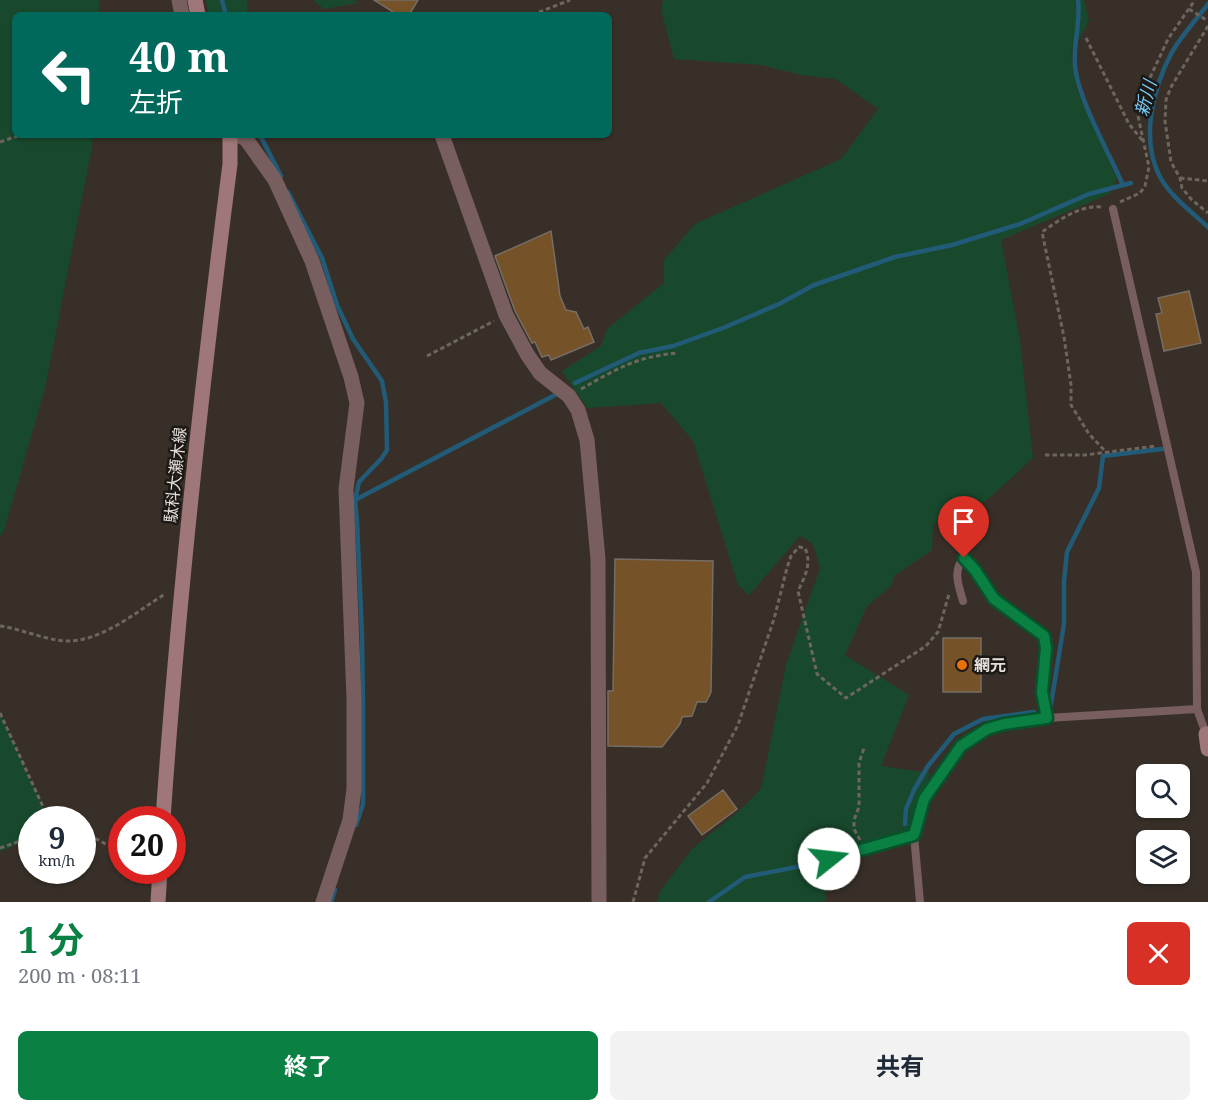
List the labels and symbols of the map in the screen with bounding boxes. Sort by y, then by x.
water label: 新川 [1129,76,1162,118]
street label: 駄科大瀬木線 [159,426,191,524]
pin [938,496,989,558]
place label: 網元 [974,654,1006,676]
marker: 網元 [955,658,969,672]
speed limit sign: 20 [108,806,186,884]
position arrow [797,827,861,891]

